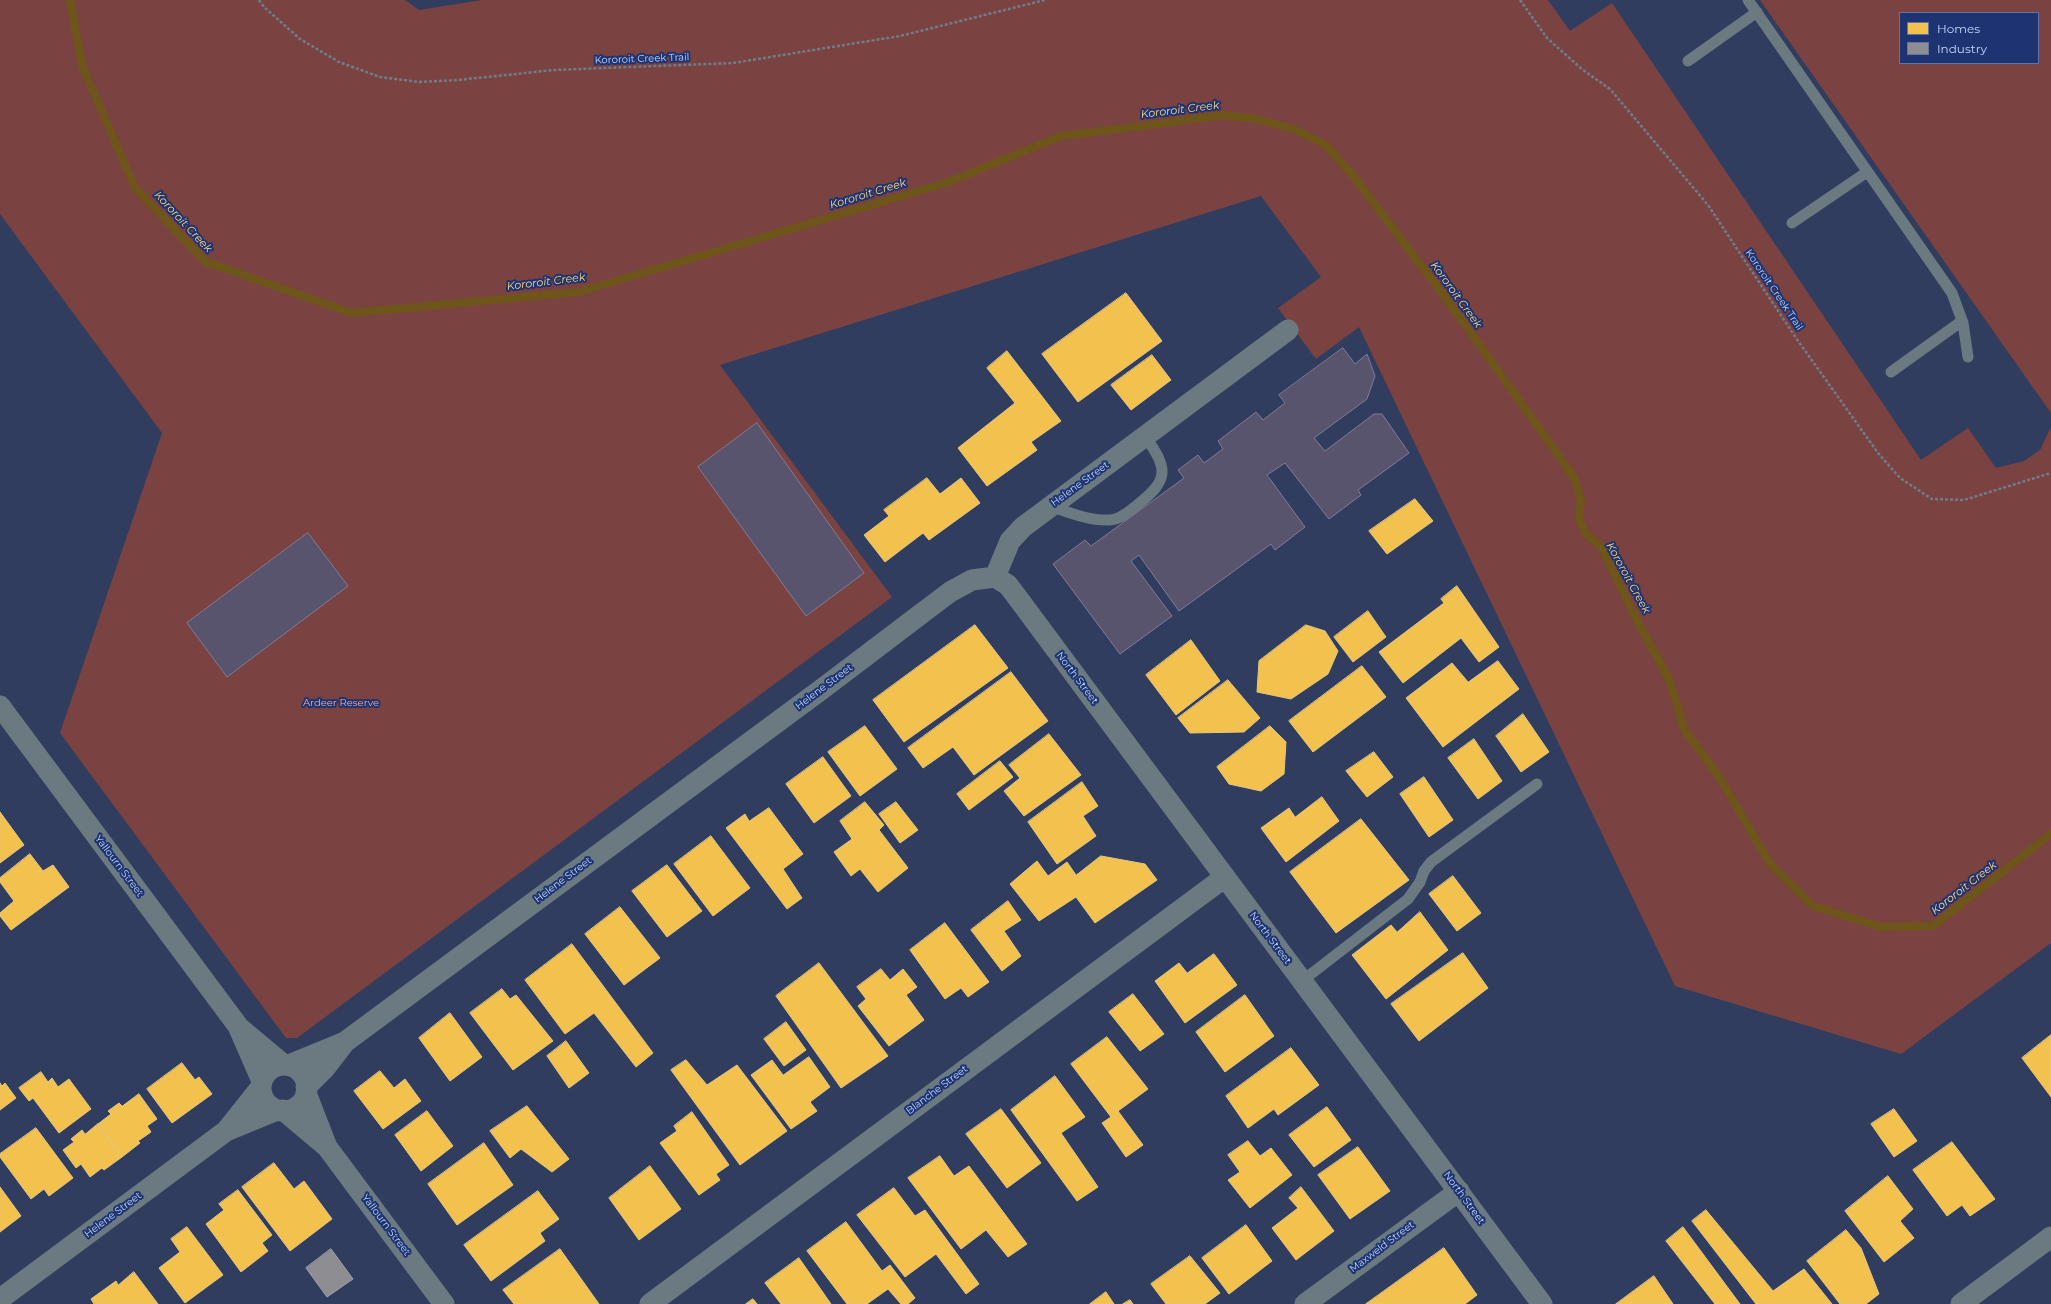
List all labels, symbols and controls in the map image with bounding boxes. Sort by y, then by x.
legend [1899,12,2039,64]
text: Homes [1937,21,1980,36]
text: Industry [1937,41,1987,56]
street label: Kororoit Creek Trail [594,51,690,67]
water label: Kororoit Creek [1140,99,1220,121]
water label: Kororoit Creek [828,176,908,212]
water label: Kororoit Creek [151,189,215,255]
street label: Kororoit Creek Trail [1743,247,1805,333]
water label: Kororoit Creek [1427,259,1485,331]
water label: Kororoit Creek [506,271,586,293]
street label: Helene Street [1049,459,1111,509]
water label: Kororoit Creek [1603,540,1653,616]
street label: North Street [1053,650,1101,706]
street label: Helene Street [793,662,855,712]
park label: Ardeer Reserve [303,697,379,709]
street label: Yallourn Street [92,833,146,899]
street label: Helene Street [532,855,594,905]
water label: Kororoit Creek [1929,858,1999,918]
street label: North Street [1246,910,1294,966]
street label: Blanche Street [904,1063,970,1117]
street label: North Street [1441,1169,1487,1227]
street label: Helene Street [82,1190,144,1240]
street label: Yallourn Street [359,1192,413,1258]
street label: Maxweld Street [1347,1219,1417,1275]

